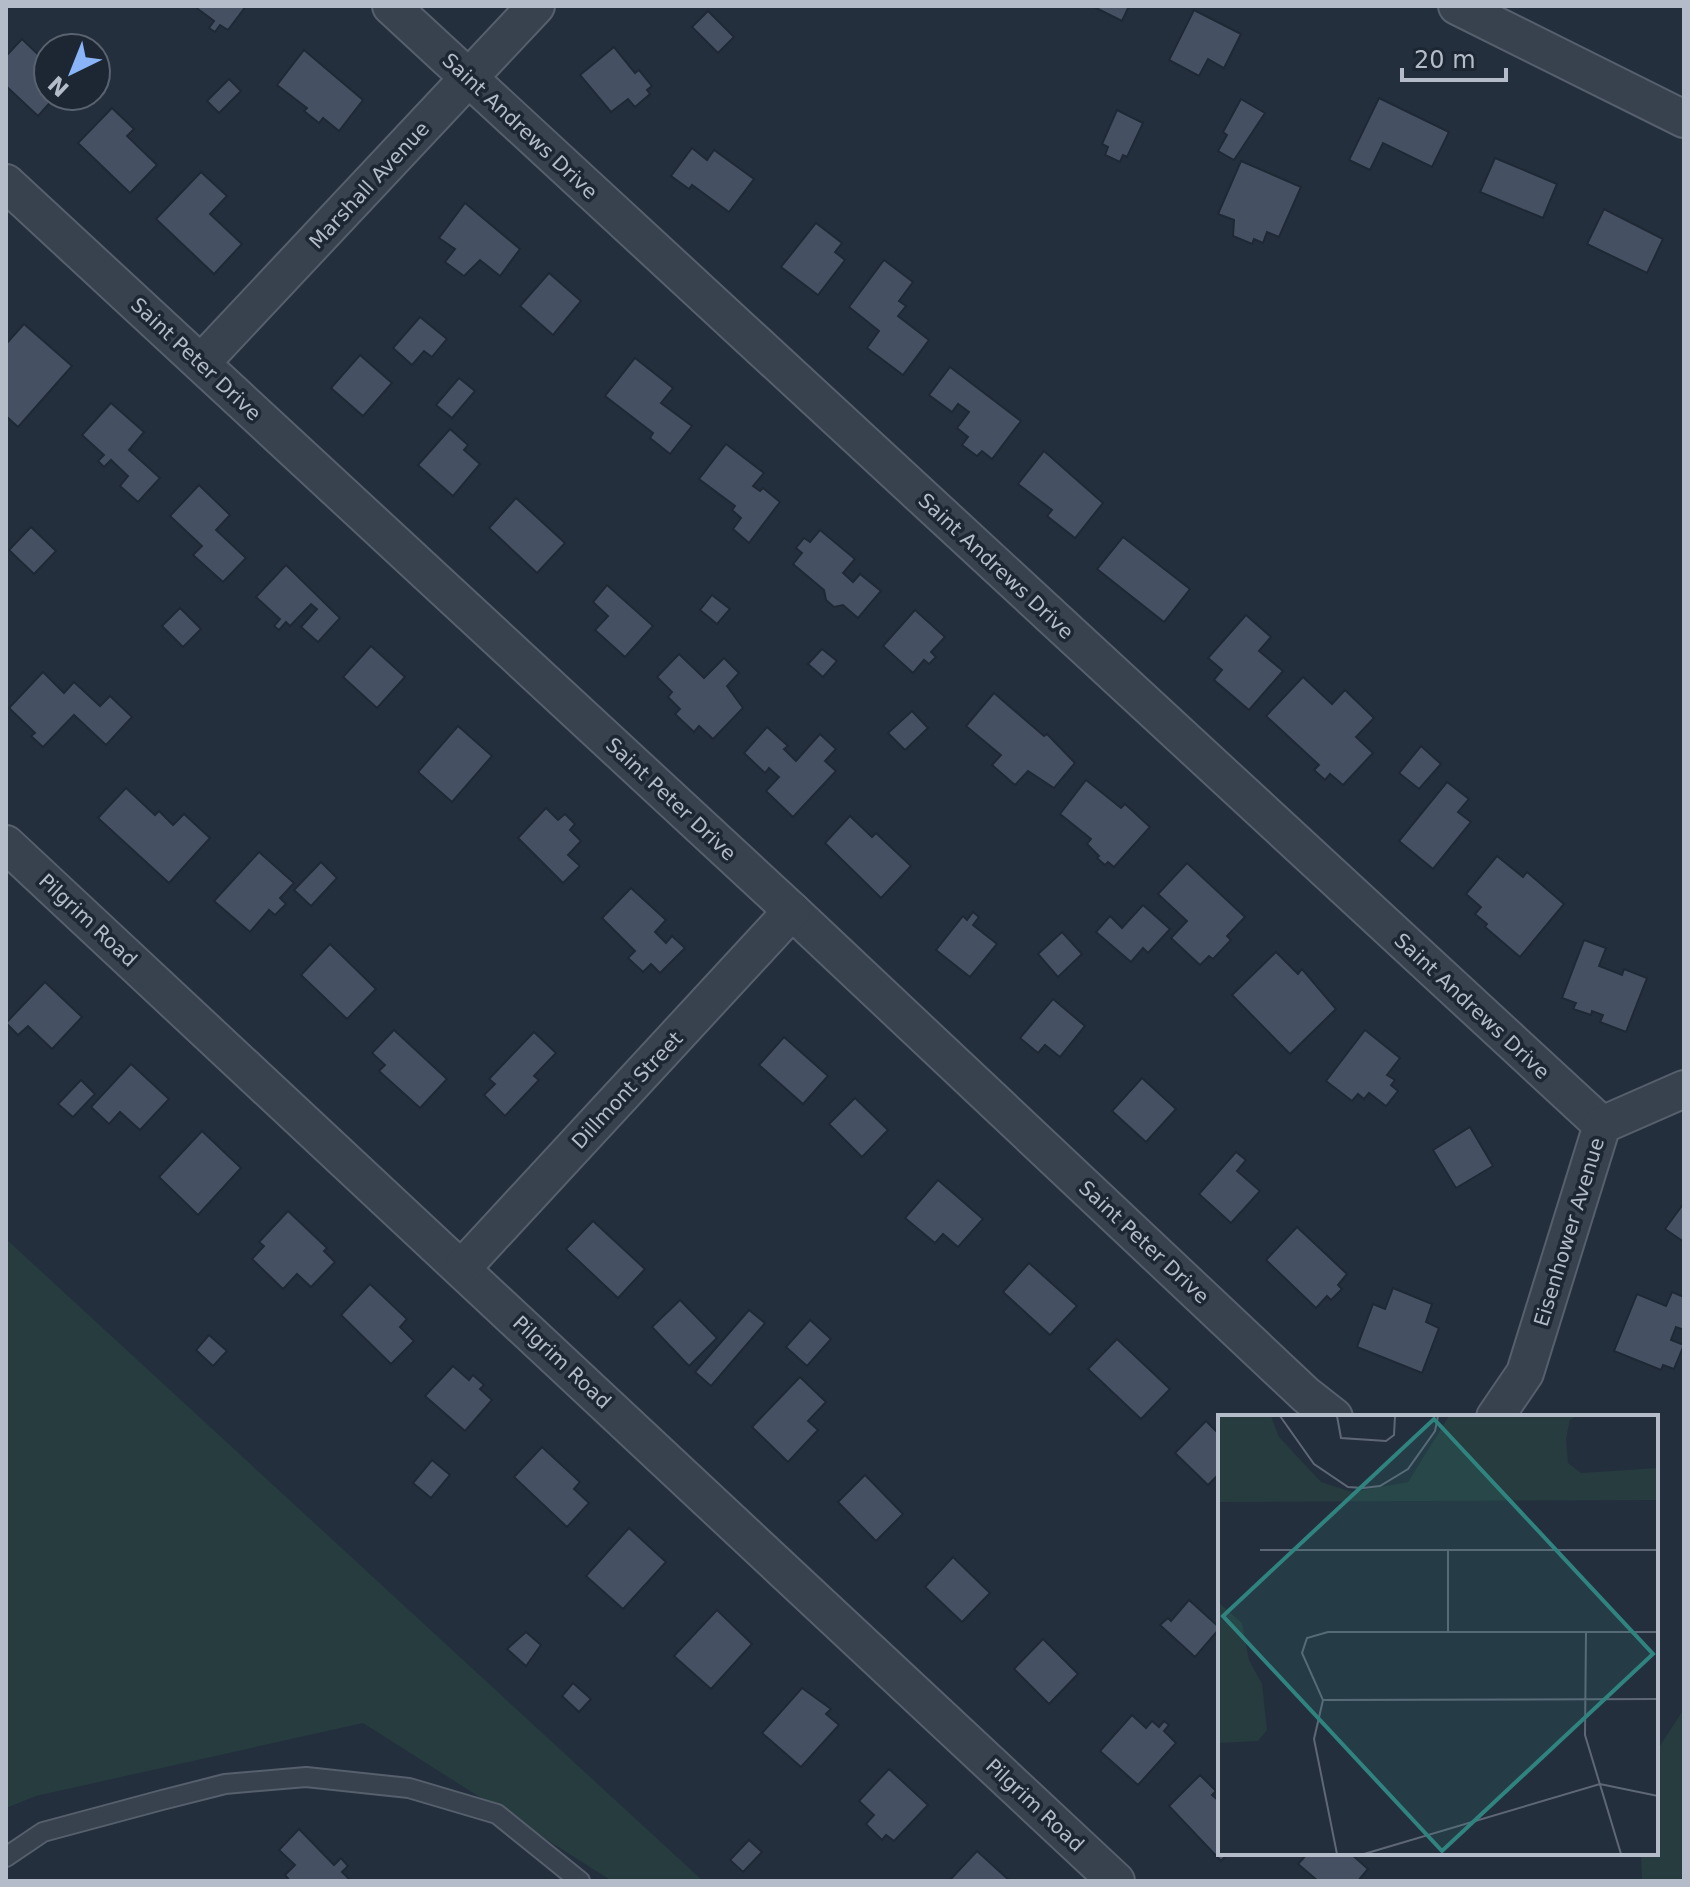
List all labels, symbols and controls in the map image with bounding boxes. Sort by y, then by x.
north arrow [32,32,112,112]
scale bar [1402,32,1506,82]
text: 20 m [1414,46,1476,74]
street label: Saint Andrews Drive [438,48,602,204]
text: N [43,71,74,102]
street label: Marshall Avenue [304,117,434,253]
street label: Saint Peter Drive [126,293,266,425]
street label: Saint Andrews Drive [914,488,1078,644]
street label: Saint Peter Drive [601,733,741,865]
street label: Pilgrim Road [34,869,142,971]
street label: Saint Andrews Drive [1390,928,1554,1084]
street label: Dillmont Street [567,1026,688,1154]
street label: Eisenhower Avenue [1529,1135,1609,1329]
street label: Saint Peter Drive [1074,1176,1214,1308]
street label: Pilgrim Road [508,1311,616,1413]
inset map [1218,1415,1658,1855]
street label: Pilgrim Road [981,1754,1089,1856]

